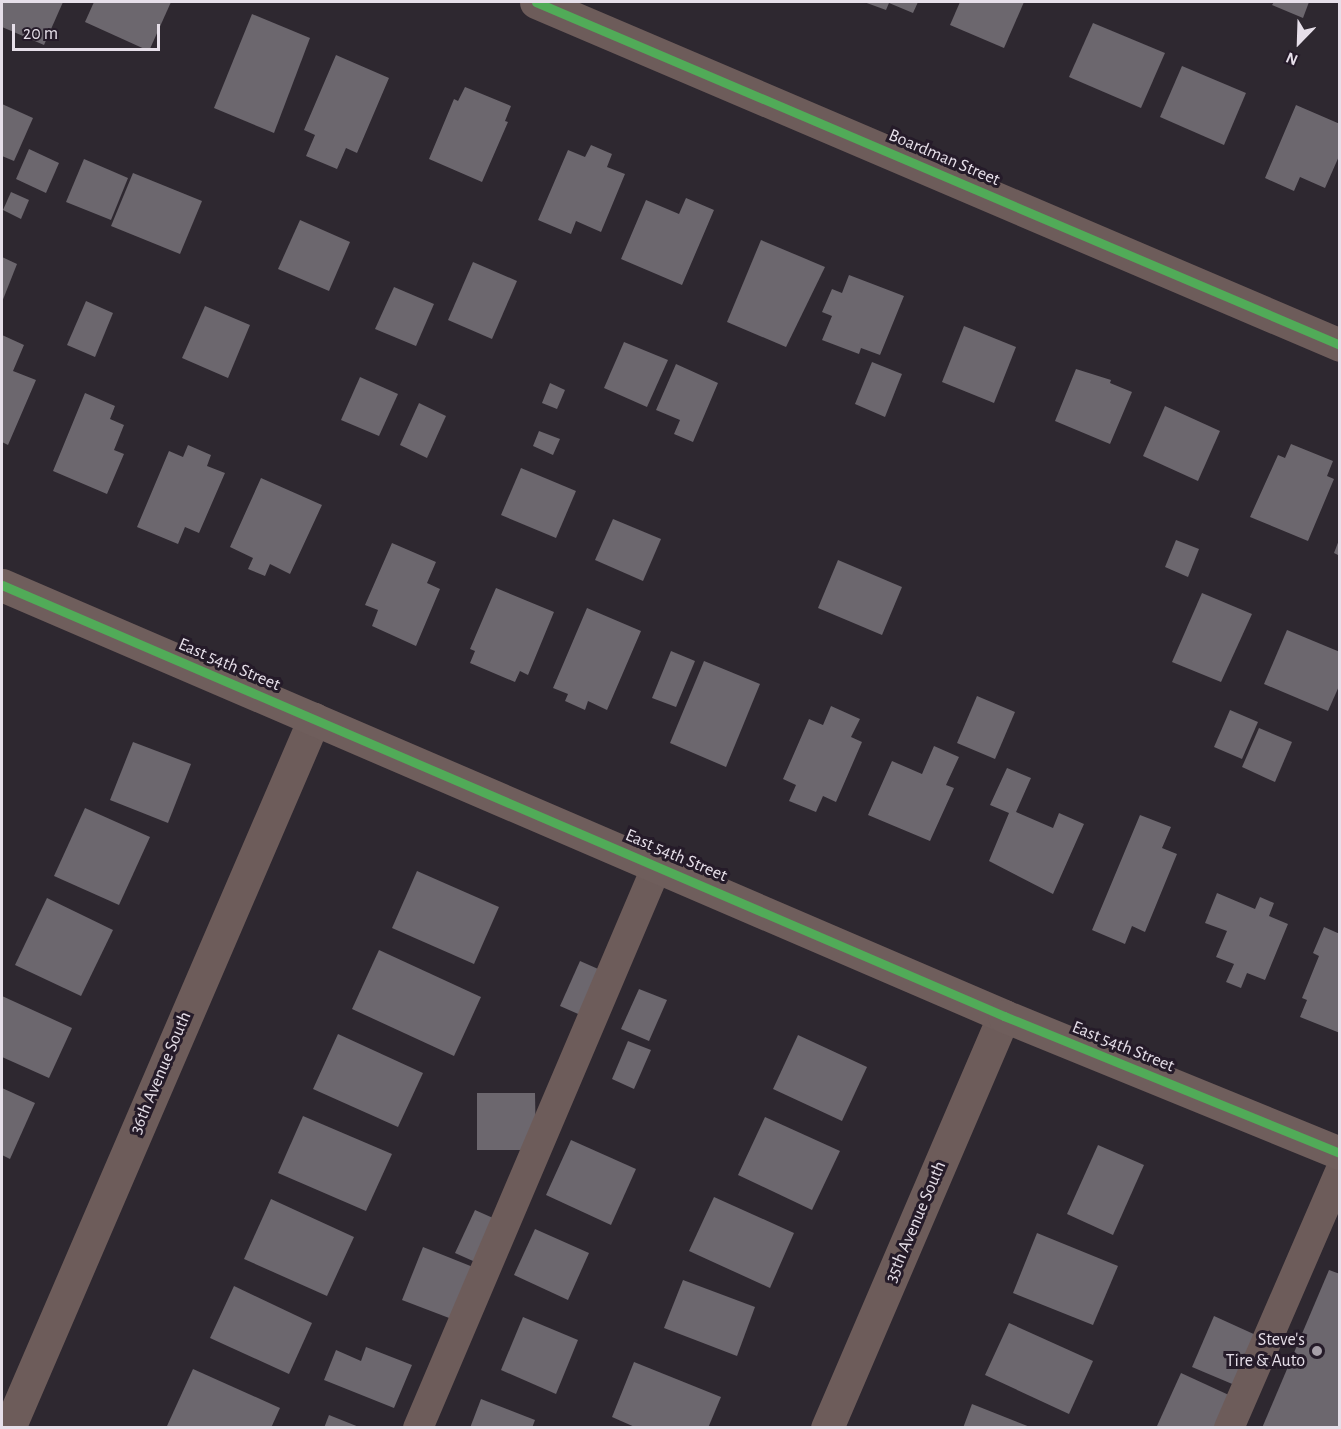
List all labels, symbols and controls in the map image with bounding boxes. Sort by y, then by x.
scale bar [15,12,164,50]
north arrow [1269,12,1329,72]
text: 20 m [23,25,58,43]
text: N [1284,49,1300,68]
street label: Boardman Street [885,125,1003,191]
street label: East 54th Street [175,634,283,696]
street label: East 54th Street [622,825,730,887]
street label: 36th Avenue South [126,1009,196,1137]
street label: East 54th Street [1069,1017,1177,1077]
street label: 35th Avenue South [881,1158,951,1286]
place label: Steve's Tire & Auto [1226,1330,1305,1372]
marker: Steve's Tire & Auto [1310,1344,1324,1358]

